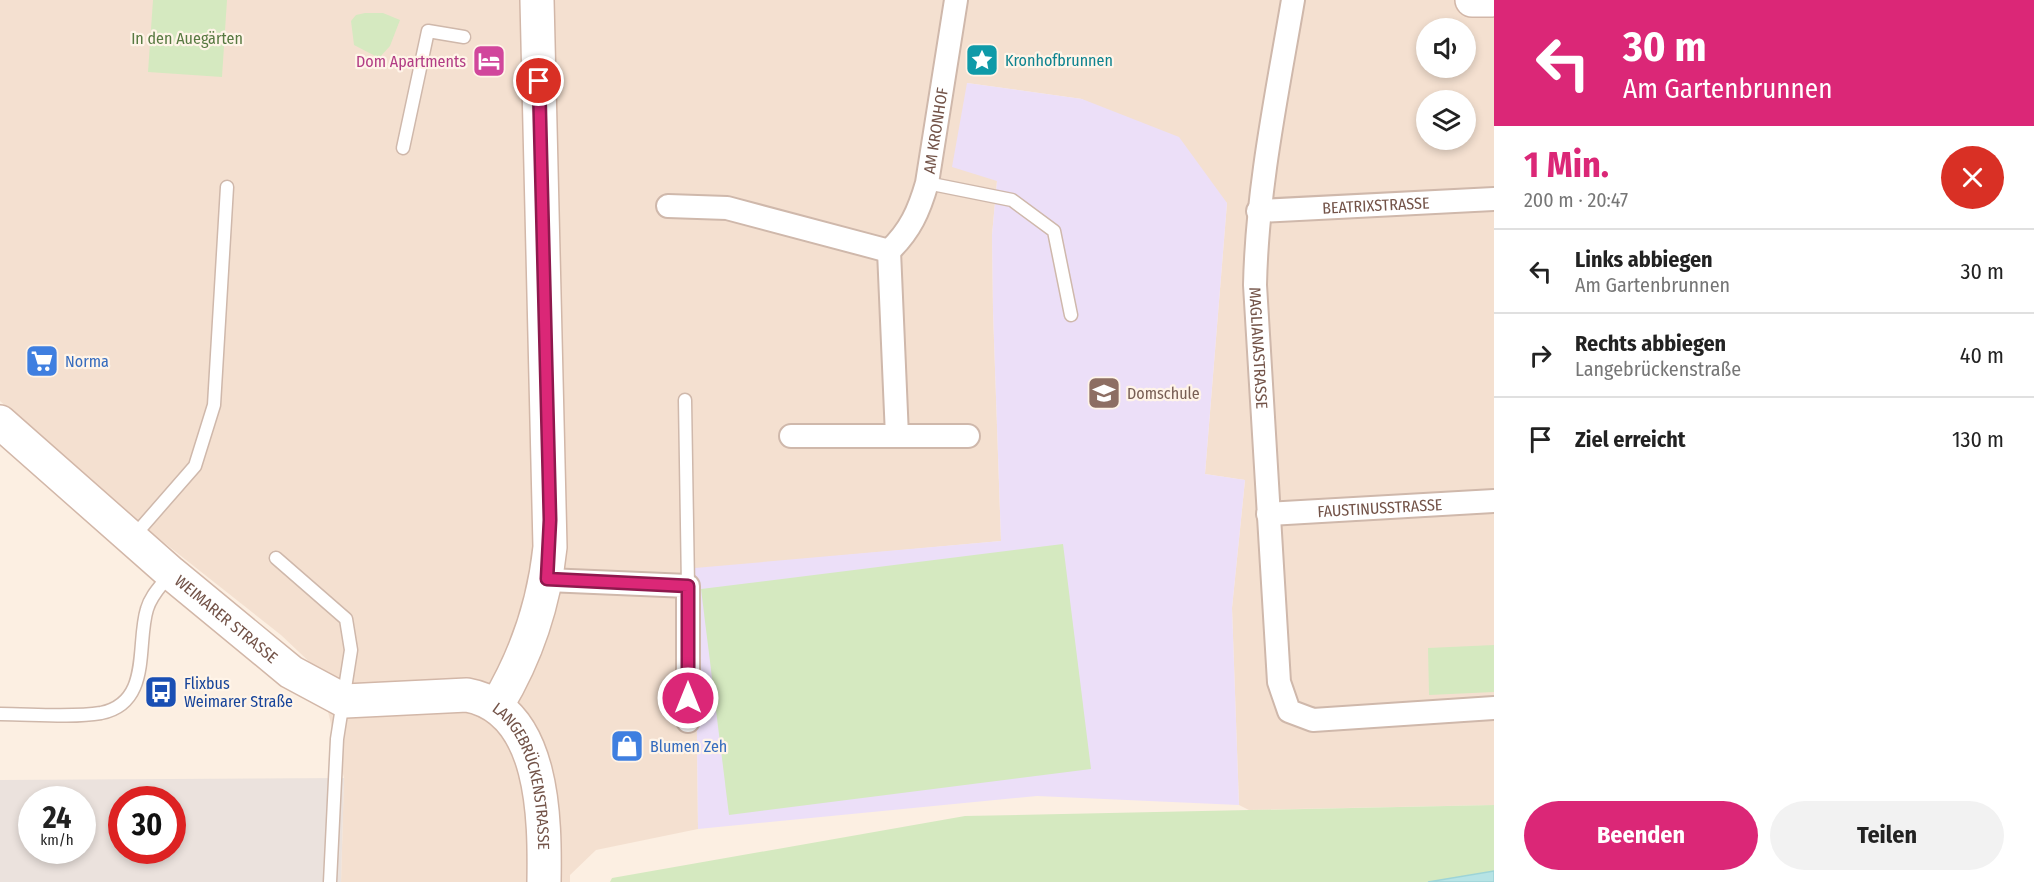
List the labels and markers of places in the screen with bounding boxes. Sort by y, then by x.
place icon: Kronhofbrunnen [964,42,1000,78]
hotel icon: Dom Apartments [471,43,507,79]
place label: Kronhofbrunnen [1005,51,1113,70]
place label: Dom Apartments [356,52,466,71]
pin [513,55,564,106]
supermarket icon: Norma [24,343,60,379]
place label: Norma [65,352,109,371]
school or university icon: Domschule [1086,375,1122,411]
place label: Domschule [1127,384,1200,403]
bus stop icon: Flixbus Weimarer Straße [143,674,179,710]
place label: Flixbus Weimarer Straße [184,674,293,711]
shop icon: Blumen Zeh [609,728,645,764]
place label: Blumen Zeh [650,737,727,756]

